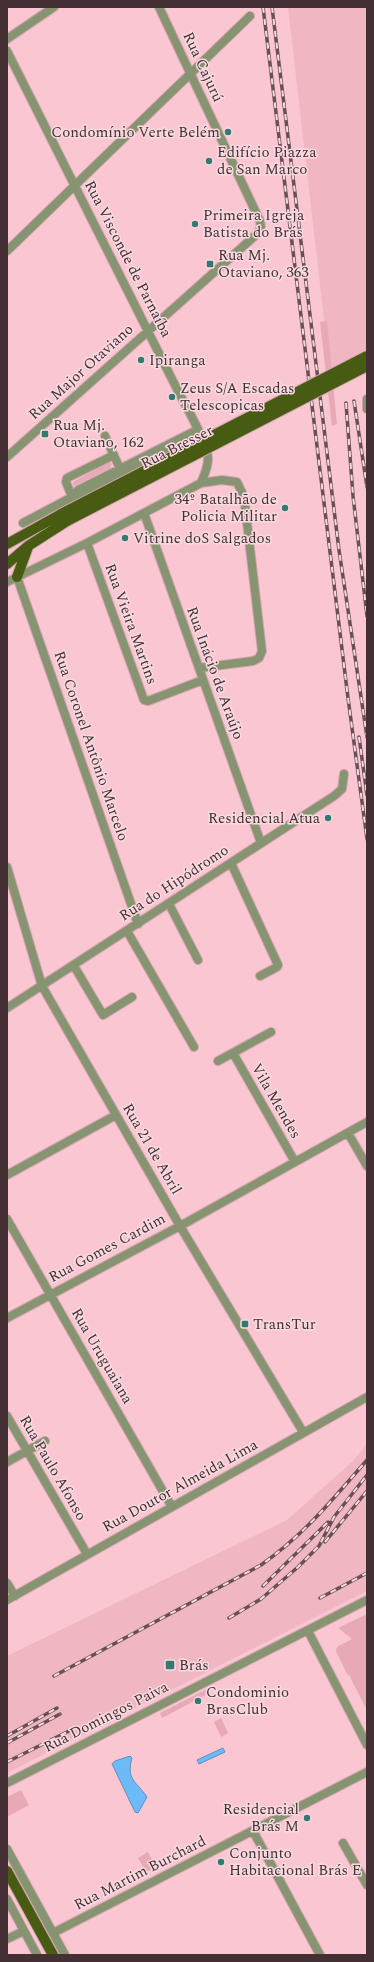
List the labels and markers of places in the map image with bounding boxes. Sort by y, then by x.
place label: Condomínio Verte Belém [51,121,220,144]
marker: Condomínio Verte Belém [223,127,233,137]
place label: Edifício Piazza de San Marco [217,141,317,181]
marker: Edifício Piazza de San Marco [204,156,214,166]
place label: Primeira Igreja Batista do Brás [203,204,305,244]
marker: Primeira Igreja Batista do Brás [190,219,200,229]
place label: Rua Mj. Otaviano, 363 [218,244,309,284]
marker: Rua Mj. Otaviano, 363 [205,259,215,269]
place label: Ipiranga [149,349,206,372]
marker: Ipiranga [136,355,146,365]
place label: Zeus S/A Escadas Telescopicas [180,377,295,417]
marker: Zeus S/A Escadas Telescopicas [167,392,177,402]
place label: Rua Mj. Otaviano, 162 [53,414,144,454]
marker: Rua Mj. Otaviano, 162 [40,429,50,439]
place label: 34º Batalhão de Policia Militar [175,488,277,528]
marker: 34º Batalhão de Policia Militar [280,503,290,513]
place label: Vitrine doS Salgados [133,527,271,550]
marker: Vitrine doS Salgados [120,533,130,543]
place label: Residencial Atua [208,807,321,830]
marker: Residencial Atua [323,813,333,823]
place label: TransTur [253,1313,316,1336]
marker: TransTur [240,1319,250,1329]
place label: Brás [179,1654,209,1677]
marker: Brás [164,1659,176,1671]
place label: Condominio BrasClub [206,1681,289,1721]
marker: Condominio BrasClub [193,1696,203,1706]
place label: Residencial Brás M [223,1798,299,1838]
marker: Residencial Brás M [302,1813,312,1823]
place label: Conjunto Habitacional Brás E [229,1842,362,1882]
marker: Conjunto Habitacional Brás E [216,1857,226,1867]

